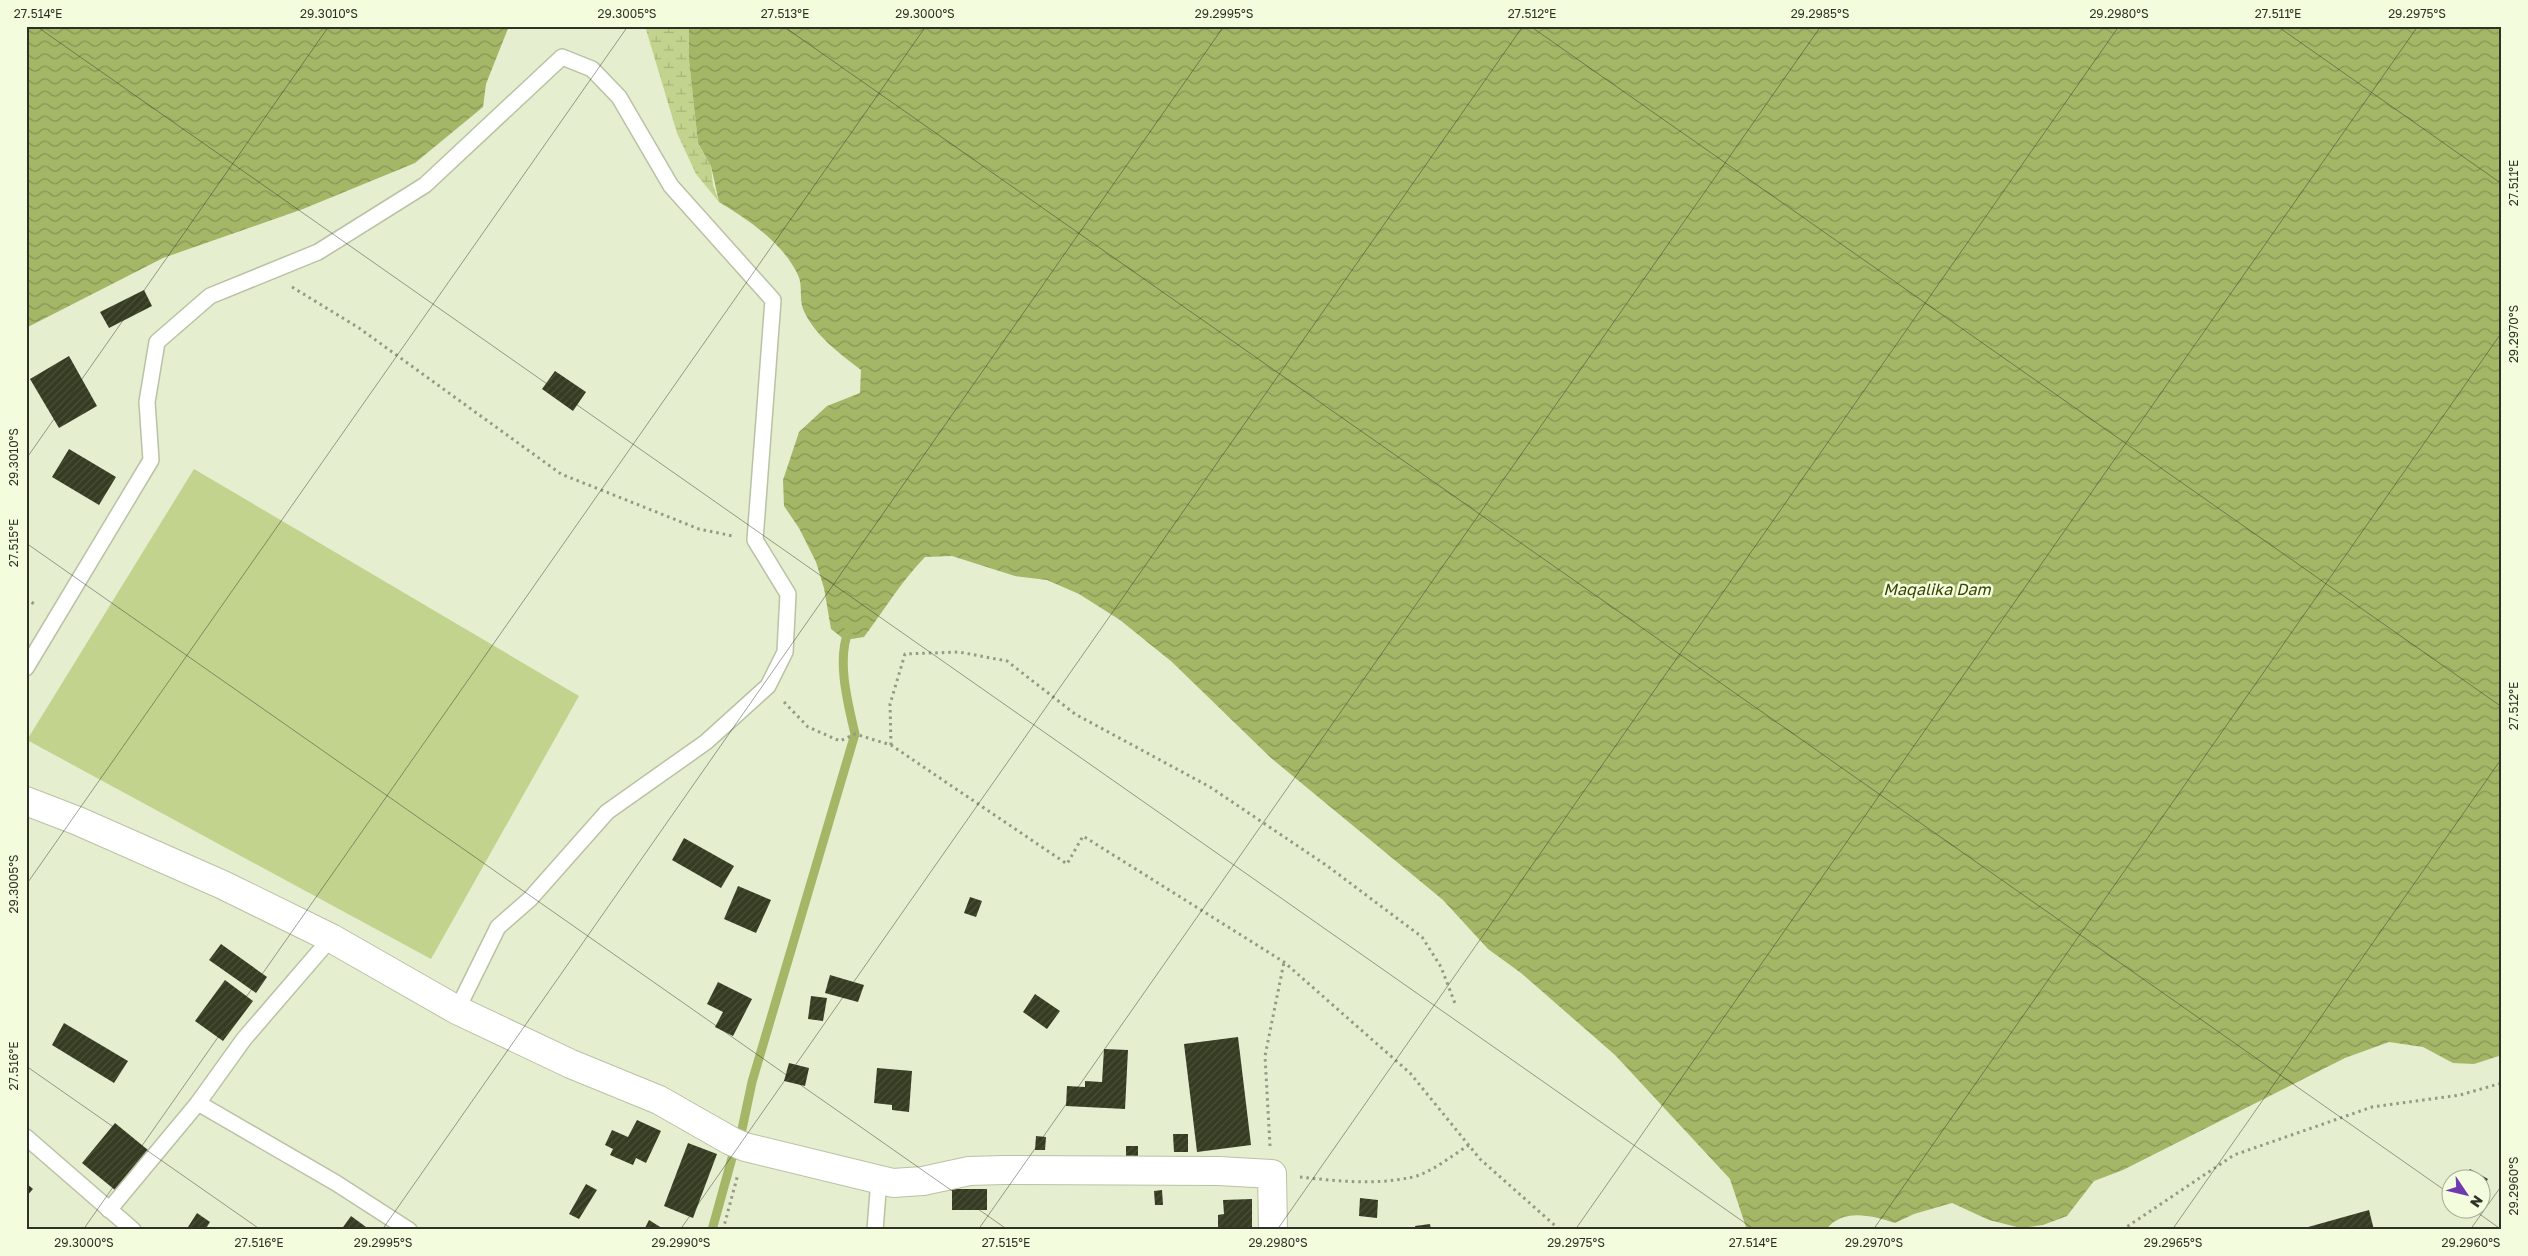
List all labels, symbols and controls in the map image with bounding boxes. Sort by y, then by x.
text: 27.514°E [14,6,62,21]
text: 29.3010°S [300,6,358,21]
text: 29.3005°S [597,6,657,21]
text: 27.513°E [761,6,809,21]
text: 29.3000°S [895,6,955,21]
text: 29.2995°S [1195,6,1254,21]
text: 27.512°E [1508,6,1556,21]
text: 29.2985°S [1791,6,1850,21]
text: 29.2980°S [2089,6,2149,21]
text: 27.511°E [2255,6,2301,21]
text: 29.2975°S [2388,6,2446,21]
text: 27.511°E [2506,160,2521,206]
text: 29.2970°S [2506,305,2521,363]
text: 29.3010°S [6,428,21,486]
text: 27.515°E [6,519,21,567]
water label: Maqalika Dam [1883,579,1992,599]
text: 27.512°E [2506,682,2521,730]
text: 29.3005°S [6,854,21,914]
text: 27.516°E [6,1042,21,1090]
text: 29.2960°S [2506,1156,2521,1216]
north arrow [2440,1168,2490,1218]
text: N [2467,1193,2487,1211]
text: 29.3000°S [54,1235,114,1250]
text: 27.516°E [235,1235,283,1250]
text: 29.2995°S [354,1235,413,1250]
text: 29.2990°S [651,1235,711,1250]
text: 27.515°E [982,1235,1030,1250]
text: 29.2980°S [1248,1235,1308,1250]
text: 29.2975°S [1547,1235,1605,1250]
text: 27.514°E [1729,1235,1777,1250]
text: 29.2970°S [1845,1235,1903,1250]
text: 29.2965°S [2144,1235,2203,1250]
text: 29.2960°S [2441,1235,2501,1250]

